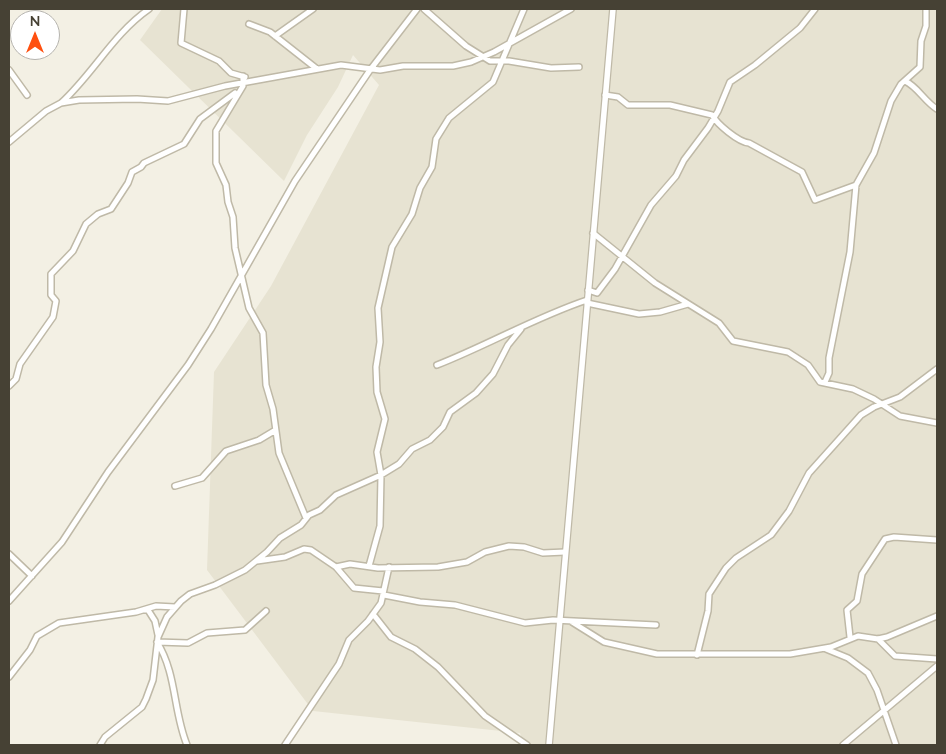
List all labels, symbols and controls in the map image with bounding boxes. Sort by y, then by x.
north arrow [10,10,60,60]
text: N [30,12,40,30]

